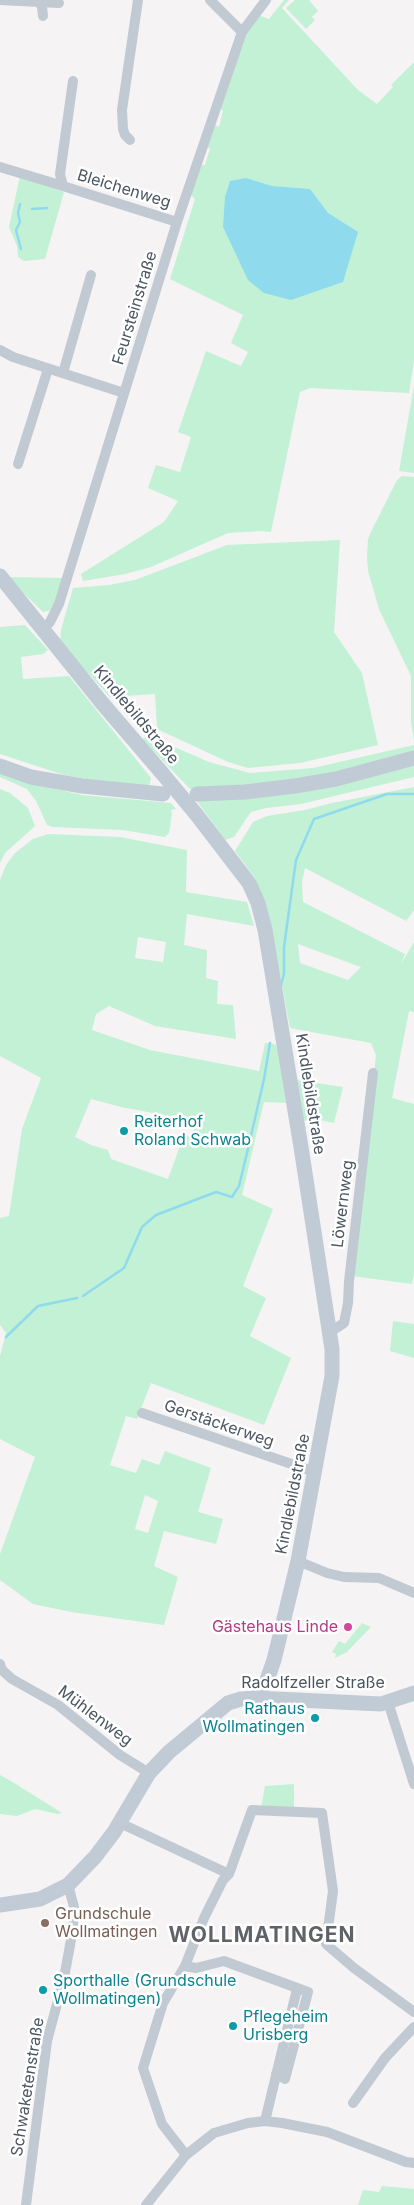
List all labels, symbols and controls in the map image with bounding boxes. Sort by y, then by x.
street label: Bleichenweg [75,166,173,212]
street label: Feursteinstraße [109,249,161,367]
street label: Kindlebildstraße [89,662,183,768]
street label: Kindlebildstraße [291,1032,329,1156]
place label: Reiterhof Roland Schwab [134,1112,251,1150]
marker: Reiterhof Roland Schwab [118,1125,130,1137]
street label: Löwernweg [328,1159,358,1249]
street label: Gerstäckerweg [161,1396,277,1452]
street label: Kindlebildstraße [272,1432,314,1556]
place label: Gästehaus Linde [212,1617,338,1637]
marker: Gästehaus Linde [342,1621,354,1633]
street label: Radolfzeller Straße [241,1673,385,1693]
street label: Mühlenweg [54,1682,136,1750]
place label: Rathaus Wollmatingen [203,1699,305,1737]
marker: Rathaus Wollmatingen [309,1712,321,1724]
place label: Grundschule Wollmatingen [55,1904,157,1942]
marker: Grundschule Wollmatingen [39,1917,51,1929]
district label: WOLLMATINGEN [167,1923,357,1949]
place label: Sporthalle (Grundschule Wollmatingen) [53,1971,236,2009]
marker: Sporthalle (Grundschule Wollmatingen) [37,1984,49,1996]
place label: Pflegeheim Urisberg [243,2007,328,2045]
street label: Schwaketenstraße [8,2016,48,2158]
marker: Pflegeheim Urisberg [227,2020,239,2032]

